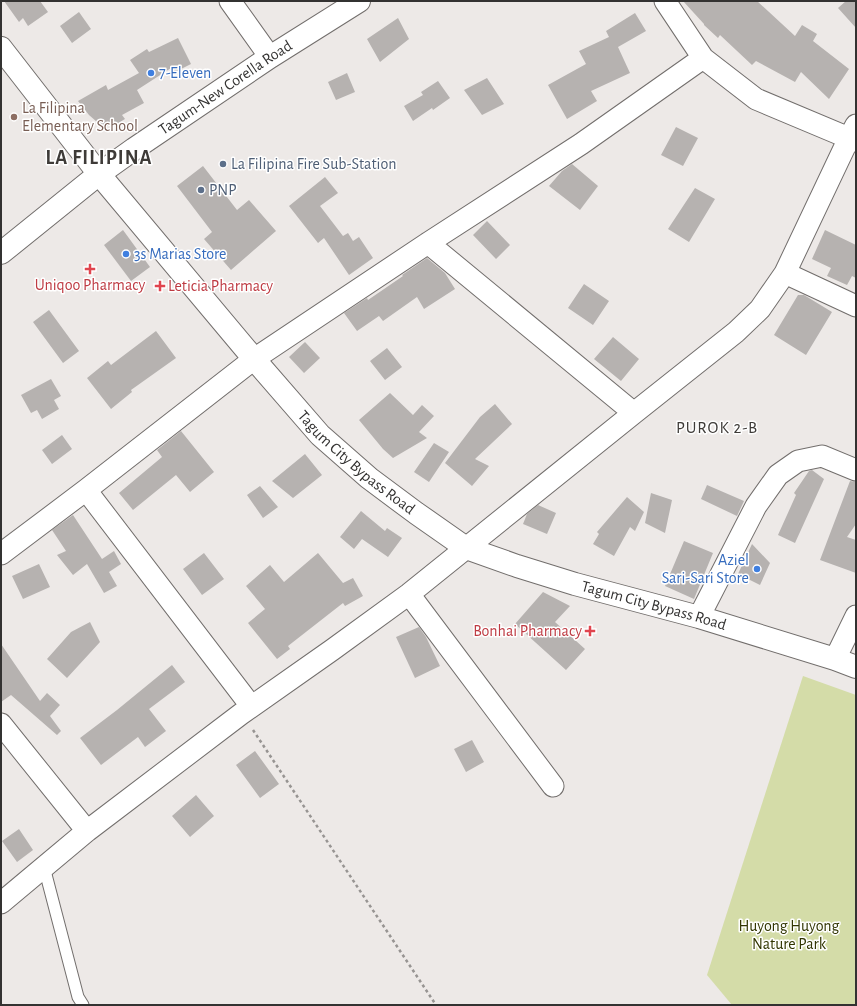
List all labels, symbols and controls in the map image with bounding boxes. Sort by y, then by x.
street label: Tagum-New Corella Road [156,37,295,138]
place label: 7-Eleven [159,65,211,81]
marker: 7-Eleven [146,68,156,78]
place label: La Filipina Elementary School [22,100,138,135]
marker: La Filipina Elementary School [9,112,19,122]
district label: LA FILIPINA [45,148,153,168]
place label: La Filipina Fire Sub-Station [231,156,396,172]
marker: La Filipina Fire Sub-Station [218,159,228,169]
place label: PNP [209,182,237,198]
marker: PNP [196,185,206,195]
place label: 3s Marias Store [134,246,227,262]
marker: 3s Marias Store [121,249,131,259]
marker: Uniqoo Pharmacy [85,264,95,274]
place label: Uniqoo Pharmacy [35,277,145,294]
place label: Leticia Pharmacy [168,278,273,295]
marker: Leticia Pharmacy [155,281,165,291]
street label: Tagum City Bypass Road [295,408,418,517]
district label: PUROK 2-B [676,419,758,436]
place label: Aziel Sari-Sari Store [662,552,749,586]
marker: Aziel Sari-Sari Store [752,564,762,574]
street label: Tagum City Bypass Road [580,578,728,633]
place label: Bonhai Pharmacy [473,623,582,640]
marker: Bonhai Pharmacy [585,626,595,636]
park label: Huyong Huyong Nature Park [739,918,840,952]

